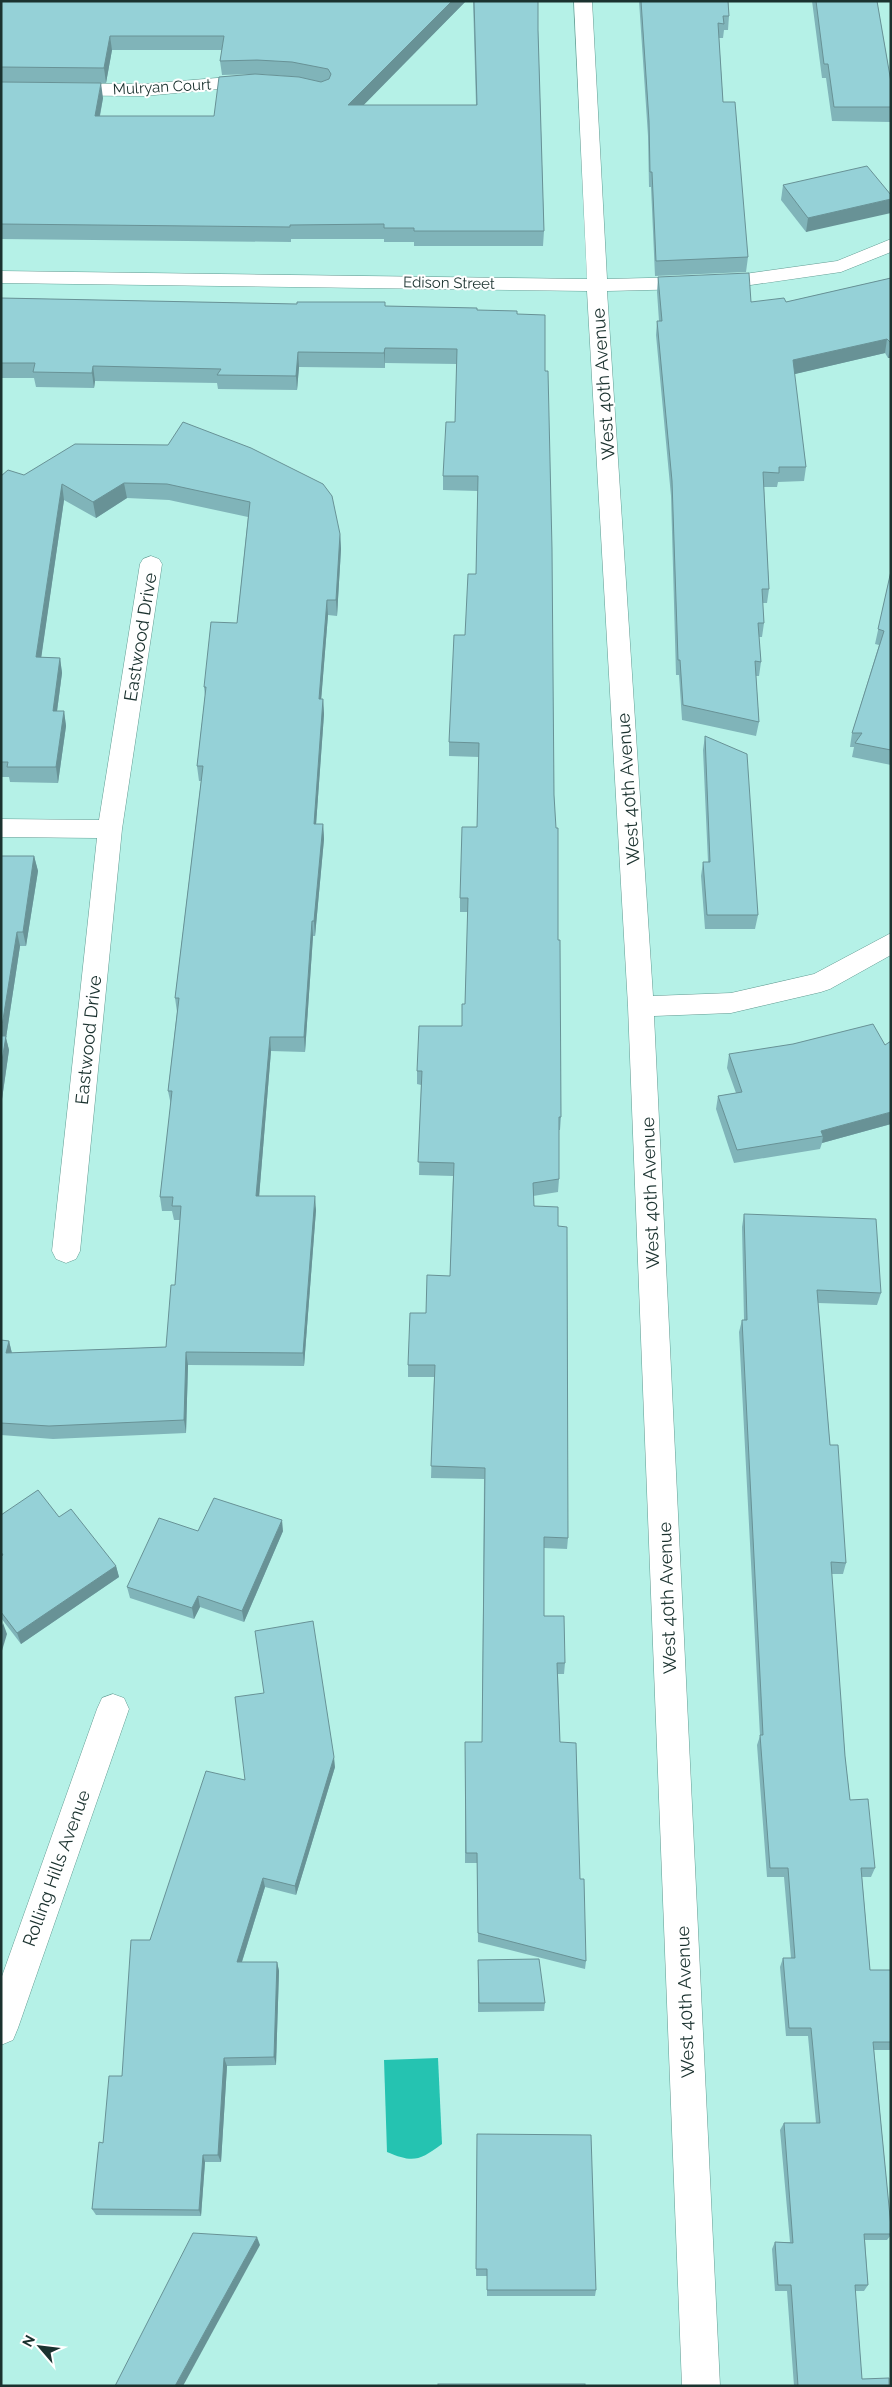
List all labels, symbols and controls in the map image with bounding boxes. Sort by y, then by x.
street label: Mulryan Court [112,75,212,99]
street label: Edison Street [403,273,495,293]
street label: West 40th Avenue [587,307,619,461]
street label: Eastwood Drive [119,571,161,703]
street label: West 40th Avenue [612,712,644,866]
street label: Eastwood Drive [71,974,105,1106]
street label: West 40th Avenue [637,1116,663,1269]
street label: West 40th Avenue [654,1521,680,1674]
street label: Rolling Hills Avenue [18,1786,94,1949]
street label: West 40th Avenue [672,1925,698,2078]
north arrow [15,2322,65,2372]
text: N [19,2332,38,2349]

